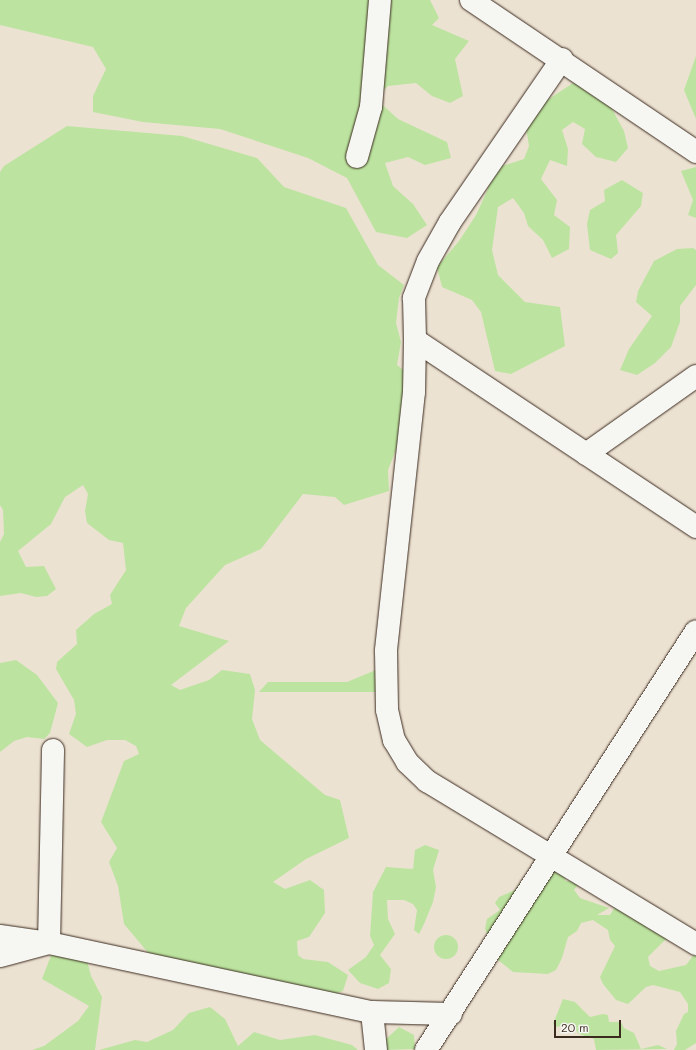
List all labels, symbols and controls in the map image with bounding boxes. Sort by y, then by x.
scale bar [556,1012,623,1038]
text: 20 m [561,1019,589,1035]

